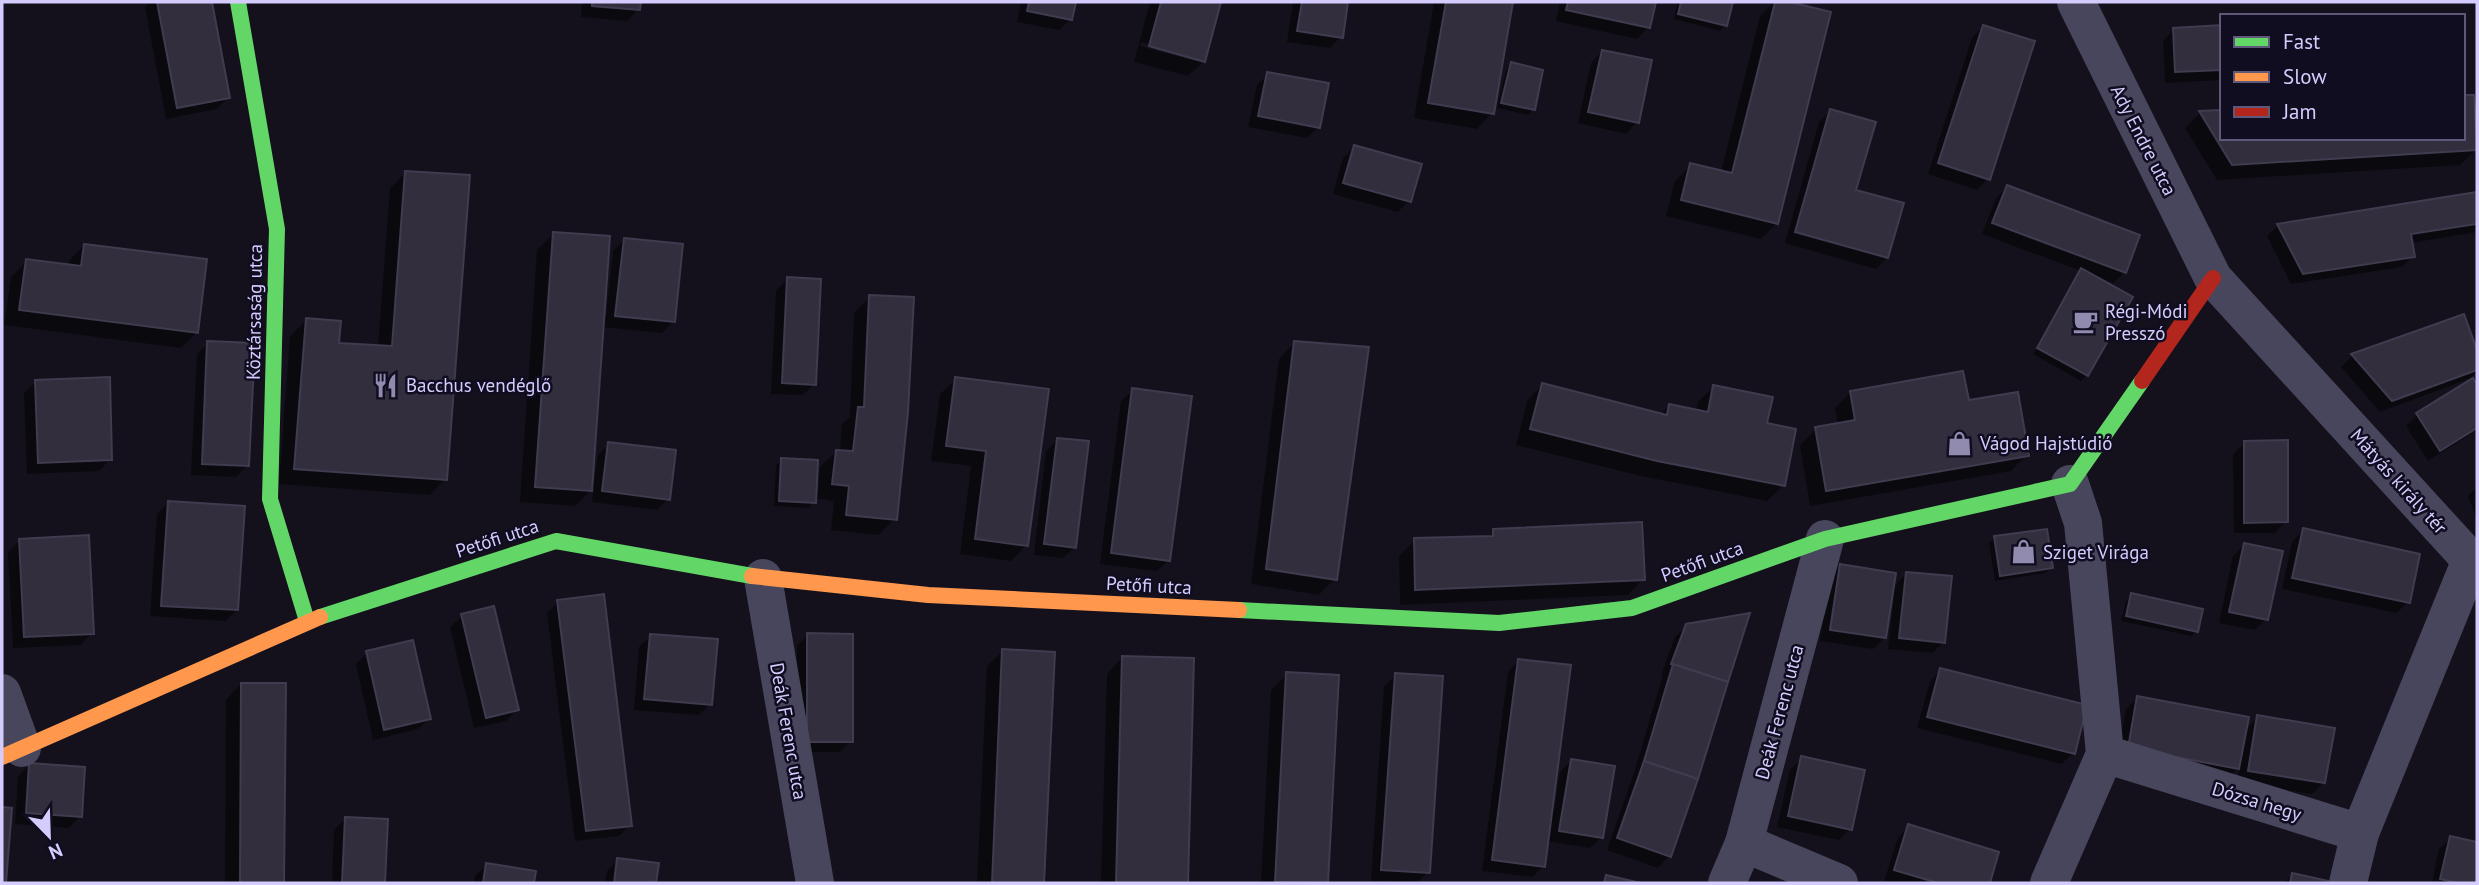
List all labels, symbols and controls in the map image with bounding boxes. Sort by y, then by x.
legend [2220,14,2465,140]
text: Fast [2283,28,2320,55]
text: Slow [2283,63,2327,90]
street label: Ady Endre utca [2106,81,2182,199]
text: Jam [2282,98,2317,125]
street label: Köztársaság utca [241,244,267,380]
place label: Régi-Módi Presszó [2105,299,2188,345]
cafe icon: Régi-Módi Presszó [2071,308,2099,336]
restaurant icon: Bacchus vendéglő [372,371,400,399]
place label: Bacchus vendéglő [406,373,551,397]
street label: Mátyás király tér [2345,423,2453,539]
shop icon: Vágod Hajstúdió [1946,429,1974,457]
place label: Vágod Hajstúdió [1979,431,2112,455]
street label: Petőfi utca [452,513,542,563]
street label: Petőfi utca [1658,535,1746,587]
shop icon: Sziget Virága [2009,538,2037,566]
place label: Sziget Virága [2043,540,2149,564]
street label: Petőfi utca [1106,571,1192,599]
street label: Deák Ferenc utca [1749,642,1809,782]
street label: Deák Ferenc utca [765,661,813,801]
street label: Dózsa hegy [2209,776,2305,826]
north arrow [14,801,84,871]
text: N [45,838,66,865]

